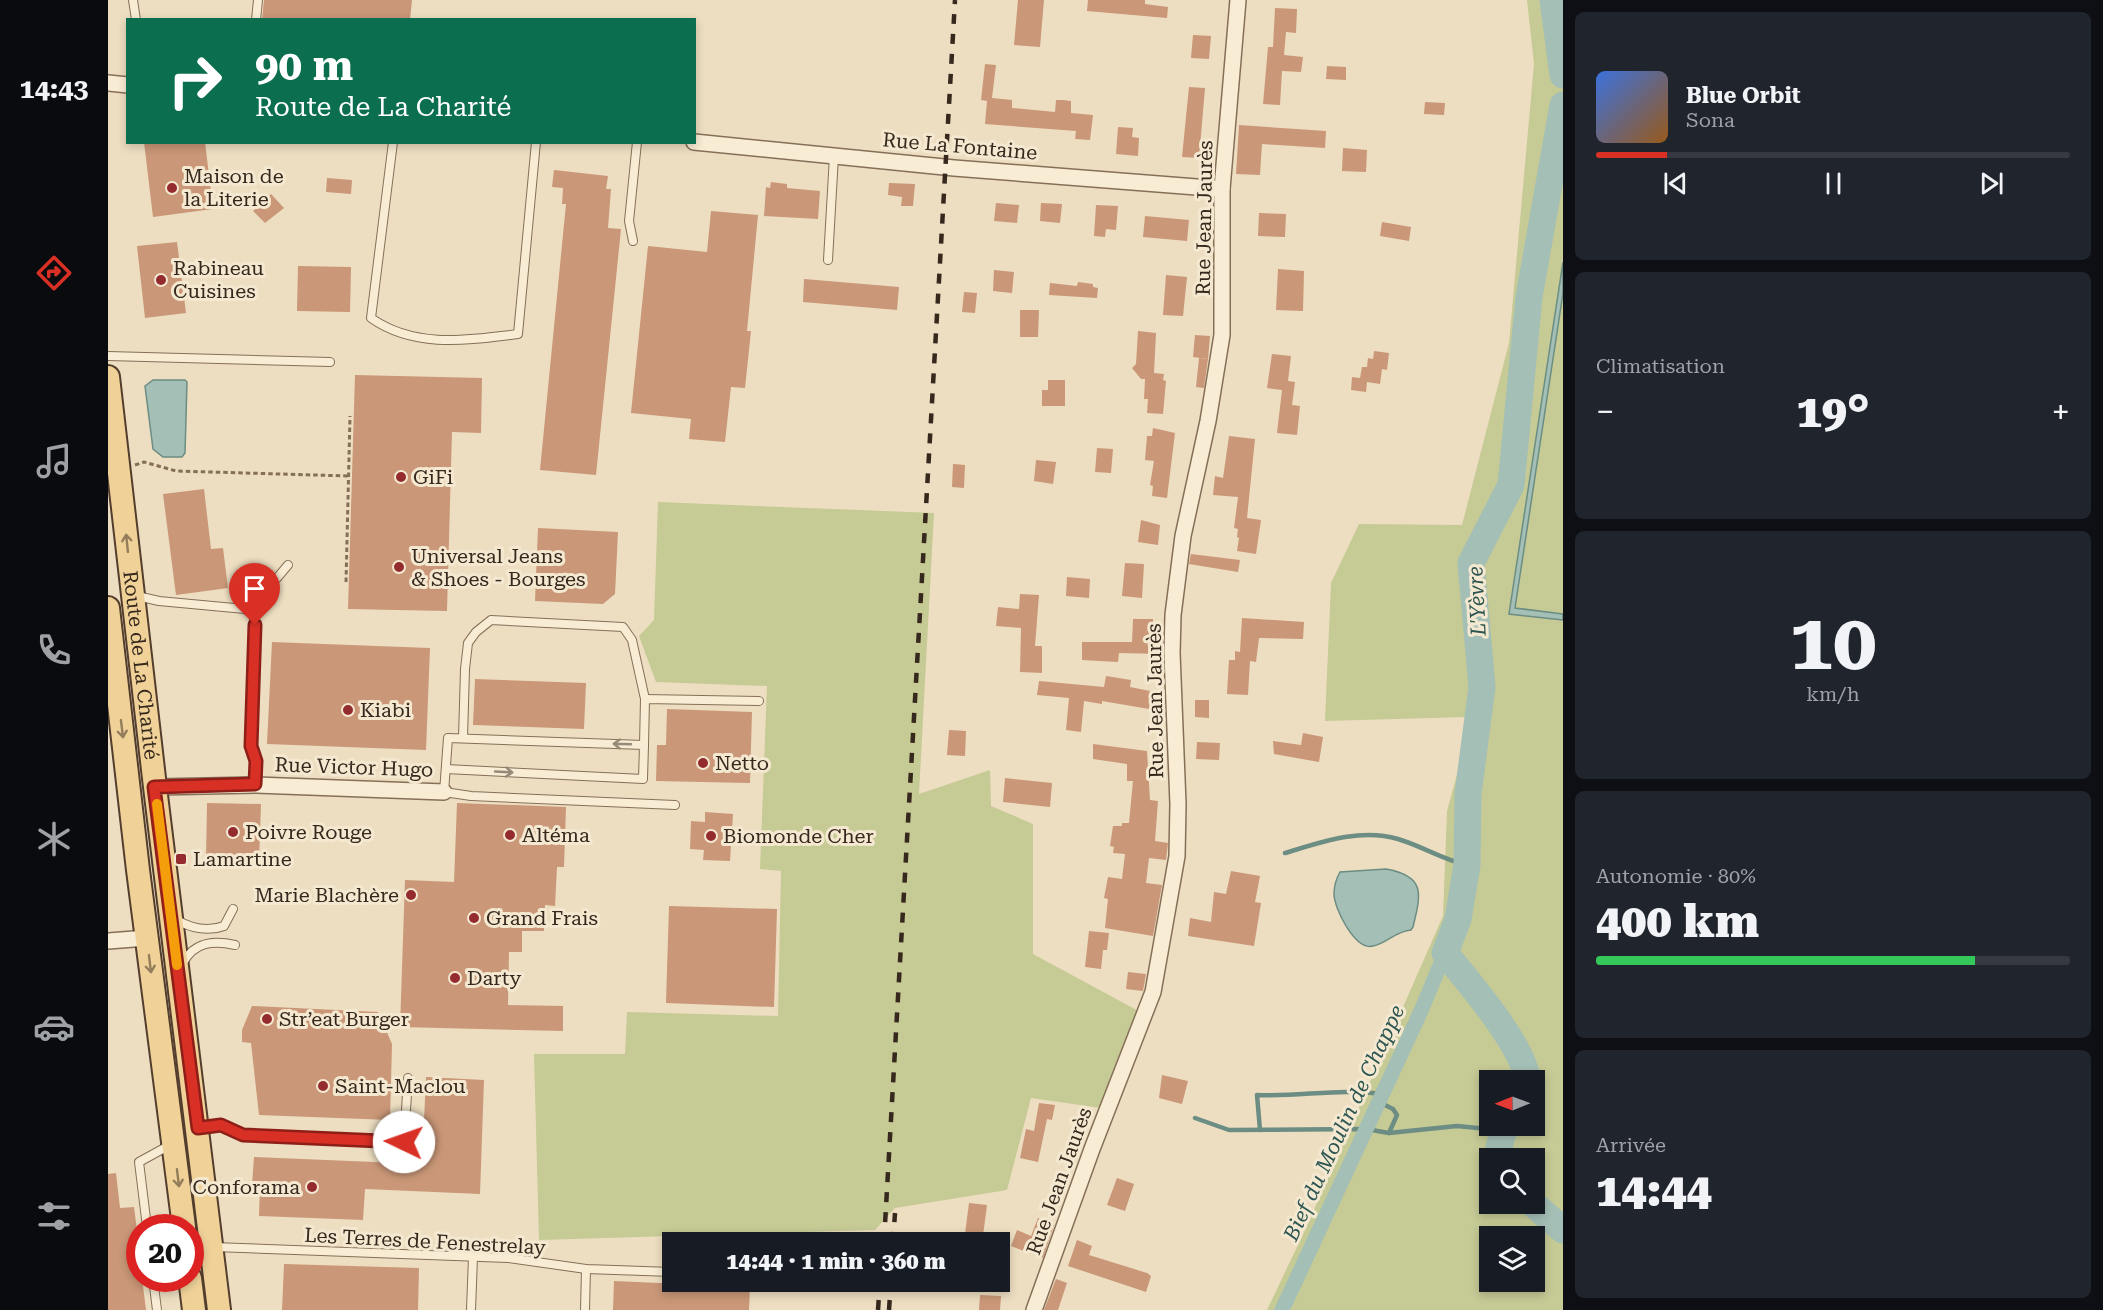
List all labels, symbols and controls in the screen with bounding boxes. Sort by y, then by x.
text: 90 m [255,41,353,90]
icon: right [156,42,234,120]
text: 14:43 [20,73,88,105]
text: Blue Orbit [1686,83,1801,108]
text: Route de La Charité [255,91,511,123]
text: Sona [1686,108,1735,132]
street label: Rue La Fontaine [882,127,1038,165]
street label: Rue Jean Jaurès [1191,140,1217,296]
place label: Maison de la Literie [184,164,284,211]
icon: previous [1659,167,1692,200]
icon: pause [1817,167,1850,200]
icon: next [1975,167,2008,200]
marker: Maison de la Literie [165,181,179,195]
icon: directions [33,252,75,294]
place label: Rabineau Cuisines [173,256,264,303]
marker: Rabineau Cuisines [154,273,168,287]
text: Climatisation [1596,354,1725,378]
text: 19° [1797,385,1870,438]
text: − [1596,392,1614,431]
text: + [2052,392,2070,431]
icon: music [33,440,75,482]
place label: GiFi [413,465,453,489]
marker: GiFi [394,470,408,484]
one-way arrow [121,534,132,553]
place label: Universal Jeans & Shoes - Bourges [411,544,586,591]
marker: Universal Jeans & Shoes - Bourges [392,560,406,574]
pin [229,563,280,625]
water label: L'Yèvre [1463,566,1491,637]
street label: Route de La Charité [118,569,164,761]
icon: arrive [238,572,271,605]
text: 10 [1789,597,1877,688]
street label: Rue Jean Jaurès [1142,623,1168,779]
icon: phone [33,629,75,671]
text: km/h [1806,682,1860,706]
place label: Kiabi [360,698,411,722]
marker: Kiabi [341,703,355,717]
one-way arrow [117,718,128,738]
one-way arrow [613,739,633,750]
place label: Netto [715,751,769,775]
street label: Rue Victor Hugo [274,752,434,782]
marker: Netto [696,756,710,770]
one-way arrow [494,766,514,777]
icon: climate [33,818,75,860]
place label: Poivre Rouge [245,820,372,844]
place label: Altéma [522,823,590,847]
place label: Biomonde Cher [723,824,874,848]
marker: Poivre Rouge [226,825,240,839]
marker: Altéma [503,828,517,842]
marker: Biomonde Cher [704,829,718,843]
place label: Lamartine [193,847,292,871]
marker: Lamartine [174,852,188,866]
text: Autonomie · 80% [1596,864,1756,888]
place label: Marie Blachère [254,883,399,907]
marker: Marie Blachère [404,888,418,902]
text: 400 km [1596,895,1759,948]
place label: Grand Frais [486,906,598,930]
marker: Grand Frais [467,911,481,925]
one-way arrow [145,954,156,973]
place label: Darty [467,966,521,990]
marker: Darty [448,971,462,985]
water label: Bief du Moulin de Chappe [1278,1001,1409,1246]
icon: car [33,1006,75,1048]
place label: Str’eat Burger [279,1007,409,1031]
marker: Str’eat Burger [260,1012,274,1026]
north arrow [1479,1070,1545,1136]
map controls [1479,1070,1545,1292]
place label: Saint-Maclou [335,1074,466,1098]
marker: Saint-Maclou [316,1079,330,1093]
street label: Rue Jean Jaurès [1021,1104,1097,1258]
position arrow [372,1110,436,1174]
text: Arrivée [1596,1133,1666,1157]
button: search [1479,1148,1545,1214]
text: 14:44 [1596,1164,1712,1217]
one-way arrow [173,1168,184,1188]
place label: Conforama [192,1175,300,1199]
marker: Conforama [305,1180,319,1194]
icon: filters [33,1195,75,1237]
speed limit sign: 20 [126,1214,204,1292]
street label: Les Terres de Fenestrelay [304,1223,547,1259]
button: layers [1479,1226,1545,1292]
text: 14:44 · 1 min · 360 m [726,1249,946,1274]

